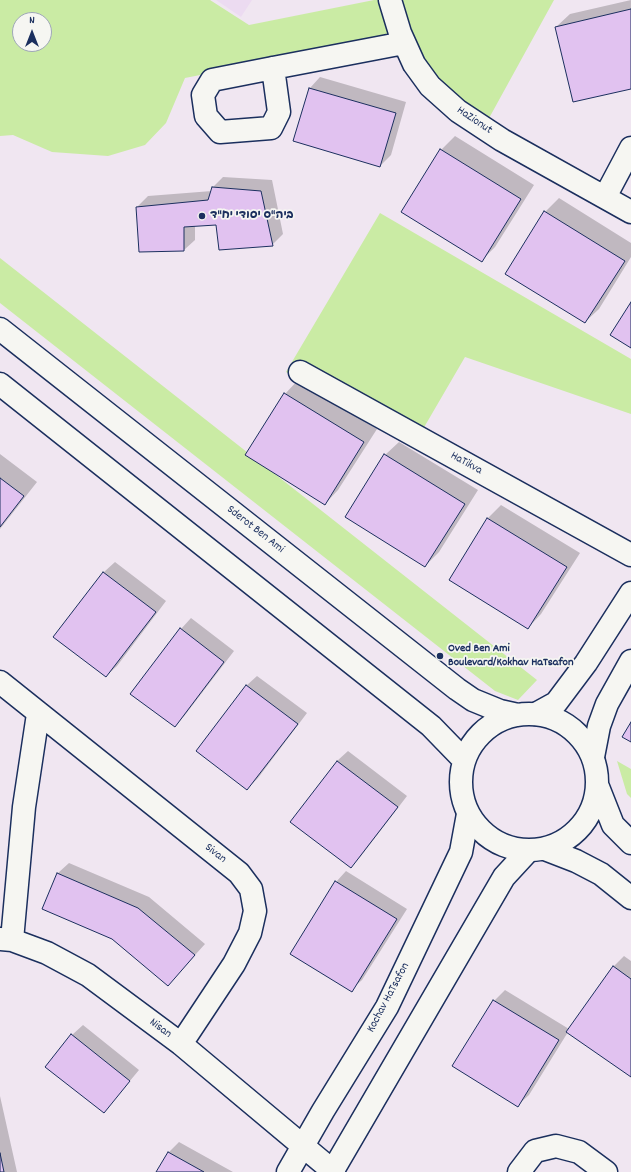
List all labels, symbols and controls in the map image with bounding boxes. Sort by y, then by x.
north arrow [12,12,52,52]
text: N [29,13,35,29]
street label: HaZionut [453,104,495,138]
place label: ביה"ס יסודי יח"ד [210,209,294,223]
marker: ביה"ס יסודי יח"ד [197,211,207,221]
street label: HaTikva [448,449,484,479]
street label: Sderot Ben Ami [223,503,287,557]
place label: Oved Ben Ami Boulevard/Kokhav HaTsafon [448,642,574,670]
marker: Oved Ben Ami Boulevard/Kokhav HaTsafon [435,651,445,661]
street label: Sivan [201,841,229,867]
street label: Kochav HaTsafon [365,961,413,1035]
street label: Nisan [146,1016,174,1042]

